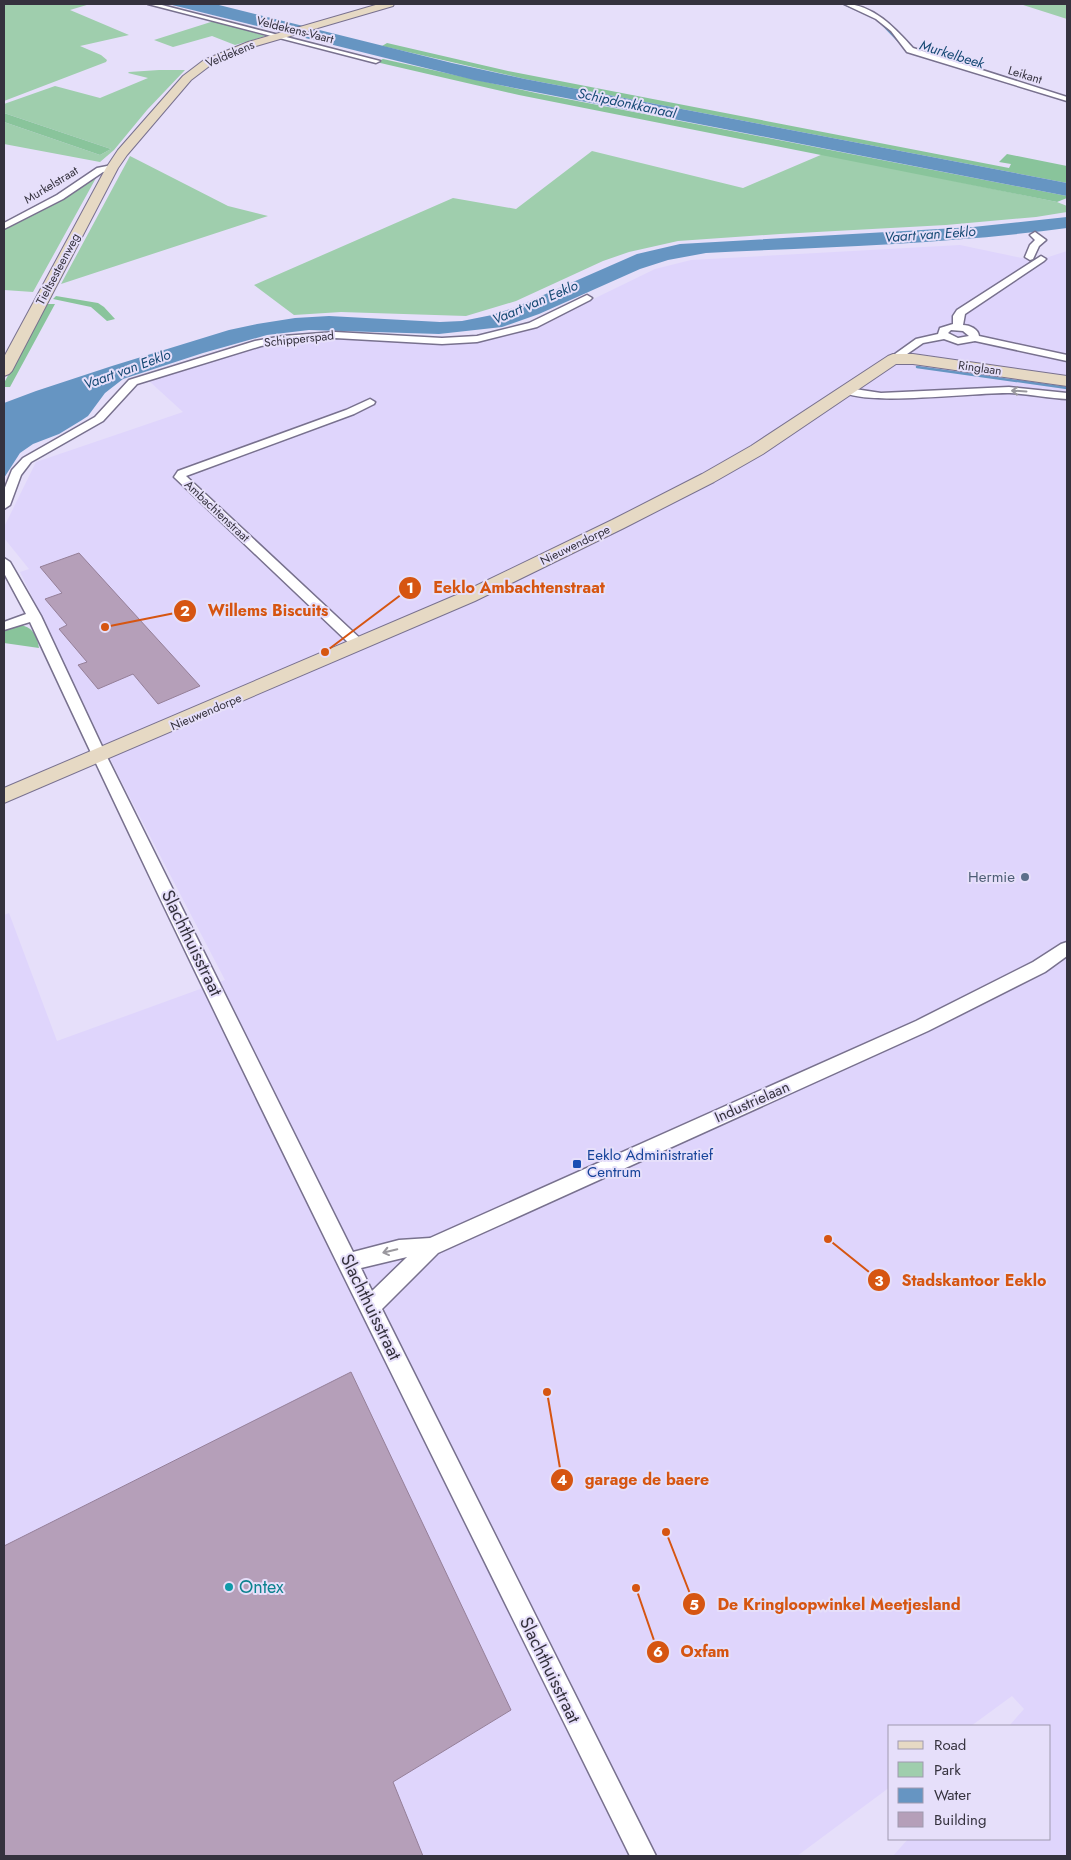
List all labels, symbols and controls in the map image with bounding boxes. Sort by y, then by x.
street label: Veldekens-Vaart [254,12,336,48]
water label: Murkelbeek [917,35,988,74]
street label: Veldekens [203,36,257,72]
street label: Leikant [1006,61,1044,89]
water label: Schipdonkkanaal [576,83,679,123]
street label: Murkelstraat [20,162,82,208]
water label: Vaart van Eeklo [884,221,977,247]
street label: Tieltsesteenweg [32,230,84,308]
water label: Vaart van Eeklo [489,275,581,329]
street label: Schipperspad [263,326,335,352]
water label: Vaart van Eeklo [81,344,174,394]
street label: Ringlaan [957,356,1003,380]
one-way arrow [1011,386,1027,395]
street label: Ambachtenstraat [180,476,254,546]
street label: Nieuwendorpe [537,520,613,570]
callout: Eeklo Ambachtenstraat [398,572,614,603]
text: Eeklo Ambachtenstraat [433,576,606,599]
text: 1 [406,577,414,599]
callout: Willems Biscuits [172,595,338,626]
text: Willems Biscuits [208,599,328,622]
text: 2 [180,600,190,622]
street label: Nieuwendorpe [168,689,244,735]
place label: Hermie [968,866,1015,888]
marker: Hermie [1019,871,1031,883]
street label: Slachthuisstraat [155,886,229,1001]
street label: Industrielaan [711,1076,793,1128]
place label: Eeklo Administratief Centrum [587,1144,714,1183]
marker: Eeklo Administratief Centrum [571,1158,583,1170]
one-way arrow [382,1247,398,1256]
street label: Slachthuisstraat [334,1250,408,1365]
callout: Stadskantoor Eeklo [867,1265,1057,1296]
text: Stadskantoor Eeklo [901,1269,1047,1292]
text: 3 [874,1270,884,1292]
callout: garage de baere [550,1464,719,1495]
text: garage de baere [585,1468,709,1491]
text: 4 [557,1469,567,1491]
place label: Ontex [239,1574,284,1600]
marker: Ontex [223,1581,235,1593]
callout: De Kringloopwinkel Meetjesland [682,1589,970,1620]
text: De Kringloopwinkel Meetjesland [717,1593,961,1616]
text: 5 [689,1594,699,1616]
street label: Slachthuisstraat [513,1613,587,1728]
callout: Oxfam [646,1636,740,1667]
text: Oxfam [681,1640,729,1663]
text: 6 [653,1641,663,1663]
legend [888,1725,1051,1840]
text: Road [934,1734,966,1756]
text: Park [934,1759,961,1781]
text: Water [934,1784,972,1806]
text: Building [934,1809,986,1831]

